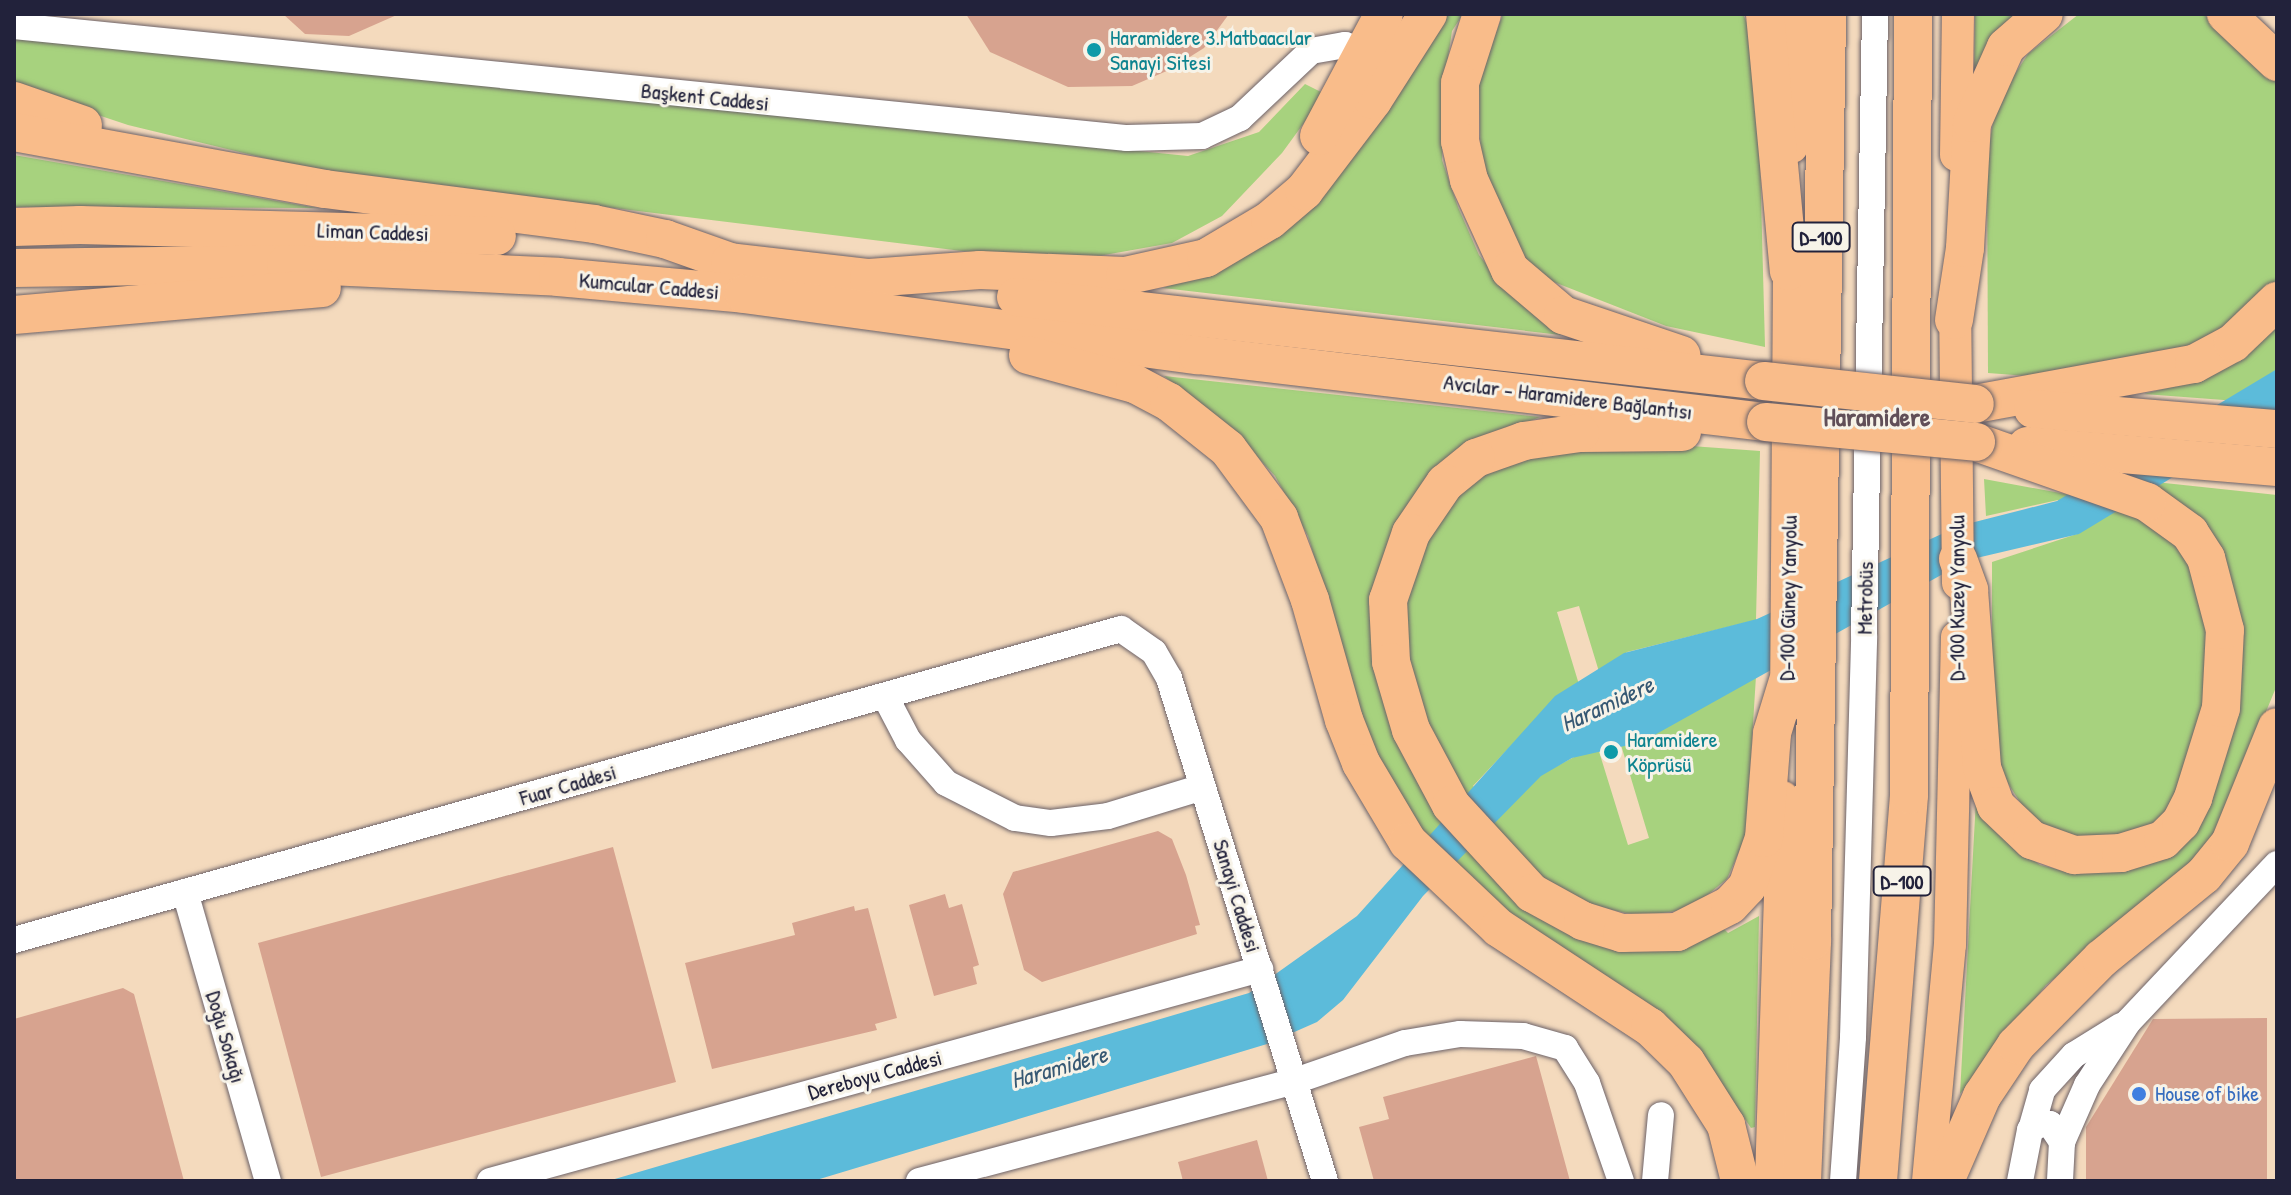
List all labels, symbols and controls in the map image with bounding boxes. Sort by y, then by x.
place label: Haramidere 3.Matbaacılar Sanayi Sitesi [1110,24,1312,76]
marker: Haramidere 3.Matbaacılar Sanayi Sitesi [1085,41,1103,59]
street label: Başkent Caddesi [640,77,770,117]
street label: Liman Caddesi [317,217,429,247]
road number: D-100 [1791,221,1851,253]
street label: Kumcular Caddesi [578,267,720,305]
street label: Avcılar - Haramidere Bağlantısı [1442,369,1694,425]
district label: Haramidere [1824,401,1930,433]
street label: D-100 Güney Yanyolu [1773,515,1803,681]
street label: D-100 Kuzey Yanyolu [1944,515,1970,681]
street label: Metrobüs [1851,561,1879,635]
water label: Haramidere [1556,670,1658,738]
place label: Haramidere Köprüsü [1627,726,1717,778]
marker: Haramidere Köprüsü [1602,743,1620,761]
street label: Fuar Caddesi [517,759,619,811]
street label: Sanayi Caddesi [1207,836,1267,956]
road number: D-100 [1872,865,1932,897]
street label: Doğu Sokağı [200,988,252,1086]
water label: Haramidere [1008,1040,1110,1094]
street label: Dereboyu Caddesi [805,1044,945,1106]
place label: House of bike [2155,1081,2259,1107]
marker: House of bike [2130,1085,2148,1103]

